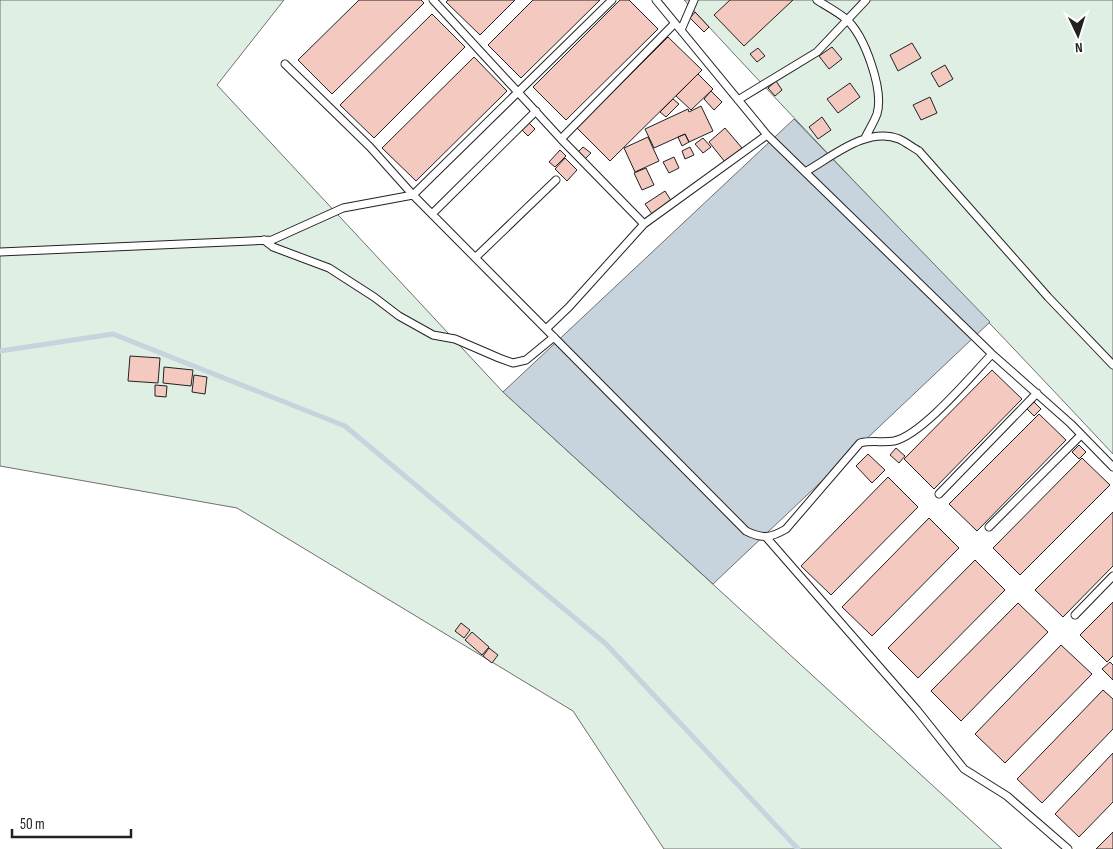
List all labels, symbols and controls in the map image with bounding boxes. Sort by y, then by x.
north arrow [1053,10,1103,60]
text: N [1075,39,1083,56]
scale bar [12,806,131,838]
text: 50 m [20,815,45,834]

